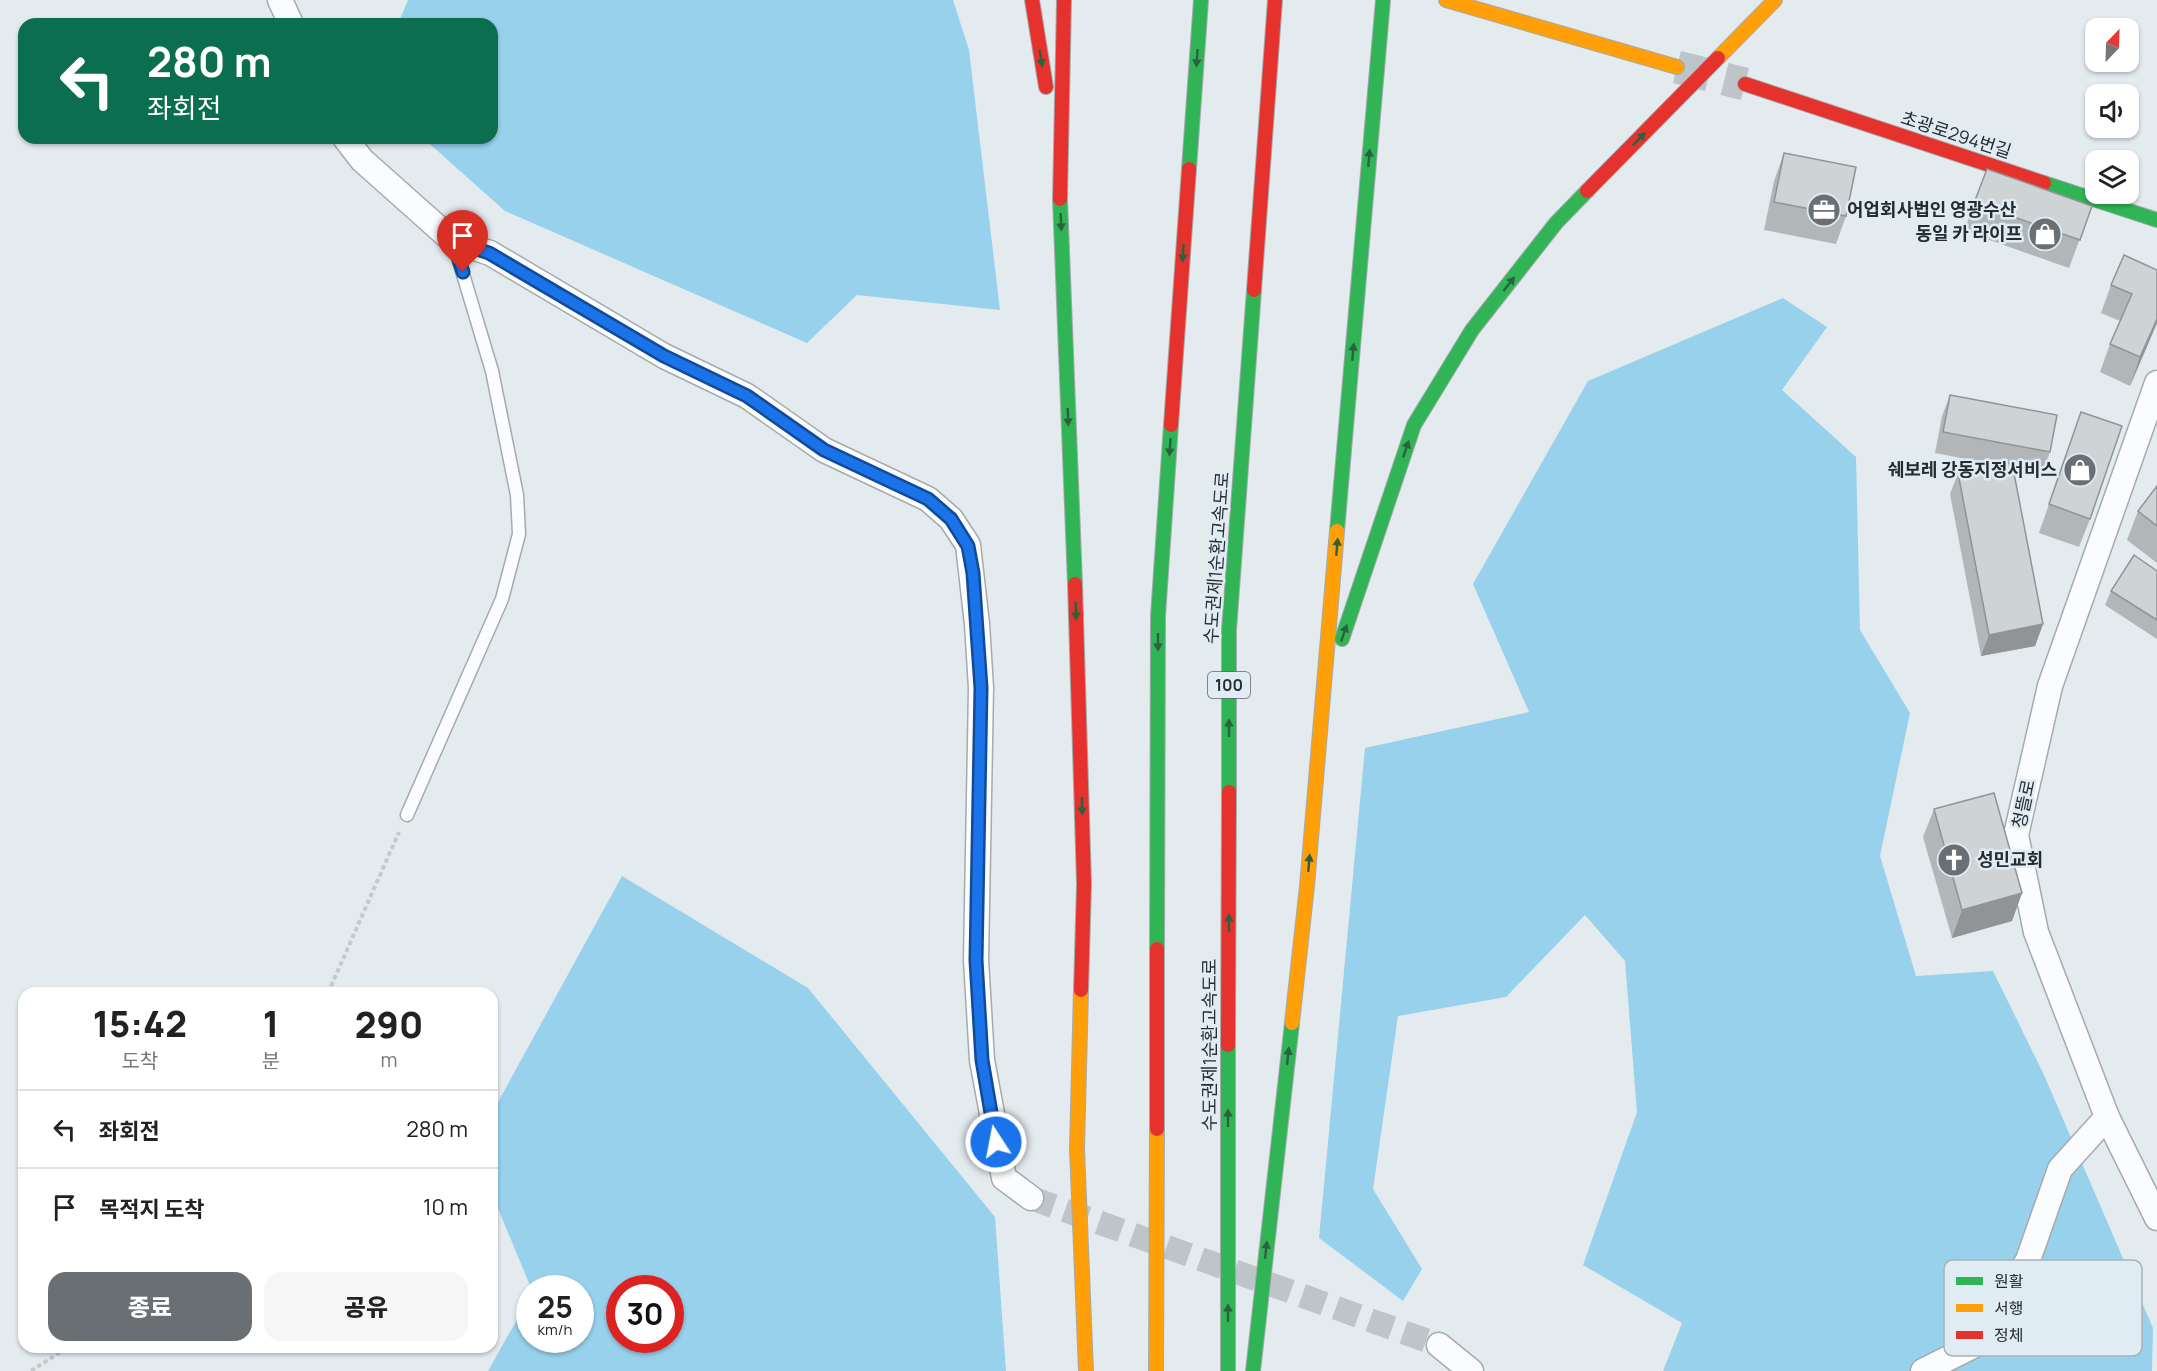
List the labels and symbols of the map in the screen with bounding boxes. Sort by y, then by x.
north arrow [2085,18,2139,72]
one-way arrow [1037,48,1046,67]
one-way arrow [1192,49,1202,68]
street label: 초광로294번길 [1898,105,2015,163]
one-way arrow [1631,132,1645,146]
one-way arrow [1365,149,1374,168]
office icon: 어업회사법인 영광수산 [1806,192,1842,228]
place label: 어업회사법인 영광수산 [1847,197,2017,221]
pin [437,210,488,272]
one-way arrow [1056,212,1066,231]
shop icon: 동일 카 라이프 [2027,216,2063,252]
place label: 동일 카 라이프 [1915,221,2022,245]
one-way arrow [1179,243,1188,262]
one-way arrow [1502,276,1515,292]
one-way arrow [1348,343,1358,362]
one-way arrow [1064,407,1073,426]
one-way arrow [1165,438,1174,457]
one-way arrow [1402,440,1412,458]
shop icon: 쉐보레 강동지정서비스 [2062,452,2098,488]
place label: 쉐보레 강동지정서비스 [1888,457,2057,481]
street label: 수도권제1순환고속도로 [1198,471,1234,645]
one-way arrow [1332,537,1342,556]
one-way arrow [1071,602,1080,621]
one-way arrow [1340,624,1349,642]
one-way arrow [1153,632,1163,651]
road number: 100 [1208,672,1250,698]
one-way arrow [1224,718,1234,737]
street label: 청뜰로 [2006,777,2040,831]
one-way arrow [1077,797,1087,816]
church icon: 성민교회 [1936,842,1972,878]
place label: 성민교회 [1977,847,2043,871]
one-way arrow [1304,853,1314,872]
one-way arrow [1224,913,1234,932]
street label: 수도권제1순환고속도로 [1197,959,1221,1131]
one-way arrow [1283,1047,1293,1066]
one-way arrow [1223,1108,1233,1127]
position arrow [964,1110,1028,1174]
one-way arrow [1262,1241,1271,1260]
legend [1944,1260,2142,1356]
text: 원활 [1994,1270,2024,1292]
speed limit sign: 30 [606,1275,684,1353]
text: 서행 [1994,1297,2023,1319]
one-way arrow [1223,1303,1233,1322]
text: 정체 [1994,1324,2023,1346]

